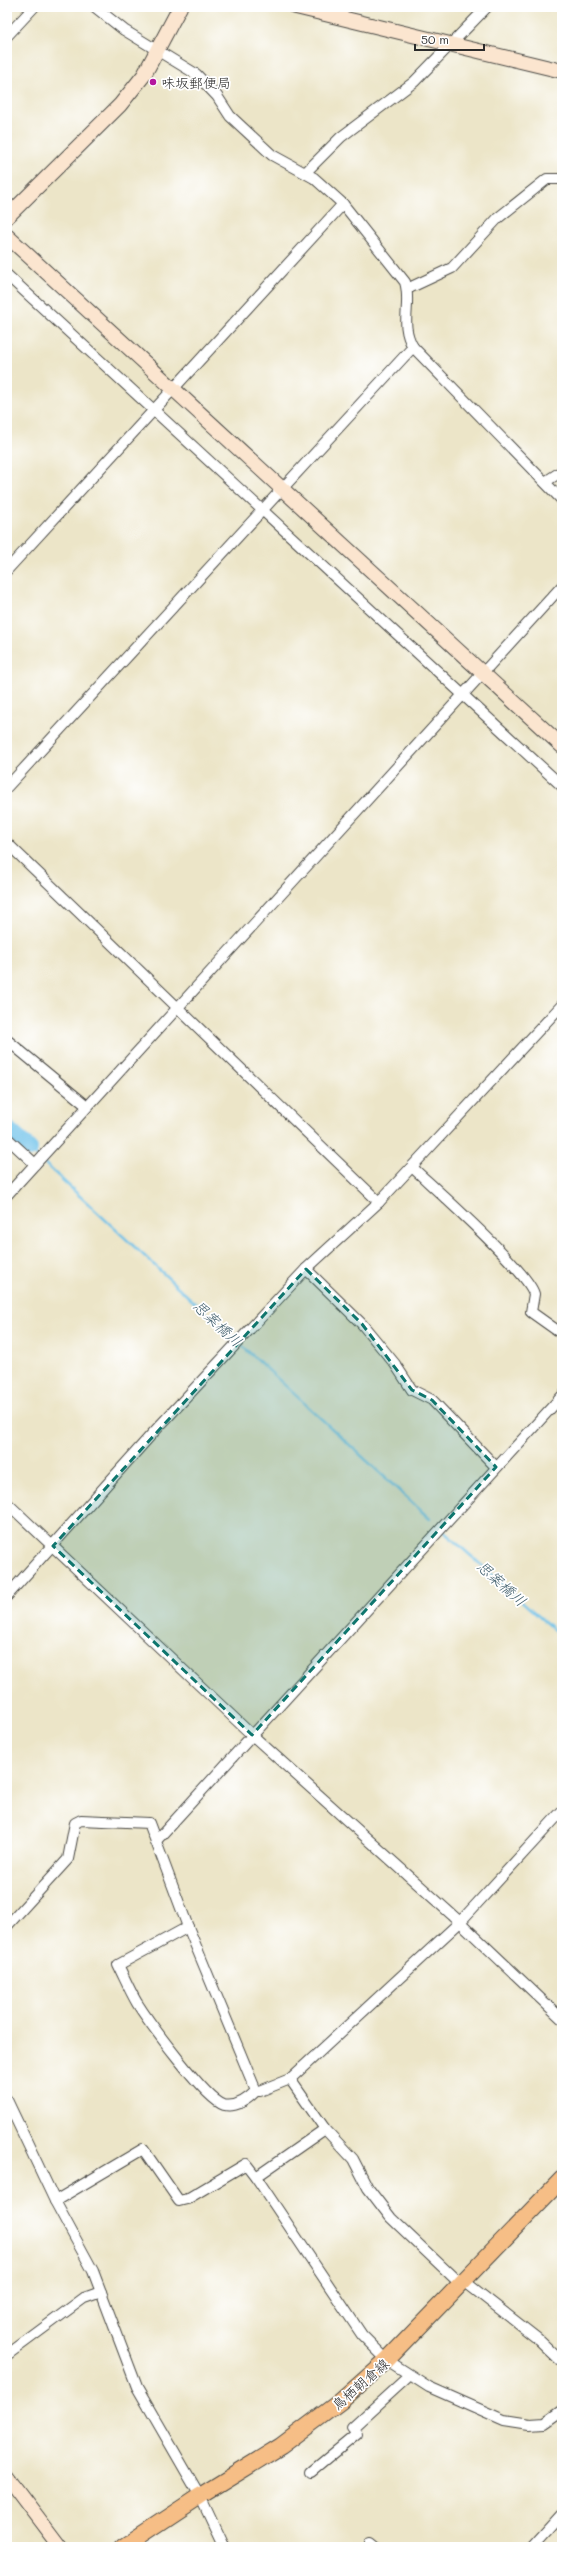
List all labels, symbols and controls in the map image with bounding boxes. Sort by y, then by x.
scale bar [415,26,484,52]
text: 50 m [421,31,449,47]
place label: 味坂郵便局 [161,73,231,92]
marker: 味坂郵便局 [148,77,158,87]
water label: 思案橋川 [189,1295,247,1351]
water label: 思案橋川 [473,1555,531,1611]
street label: 鳥栖朝倉線 [327,2354,393,2414]

